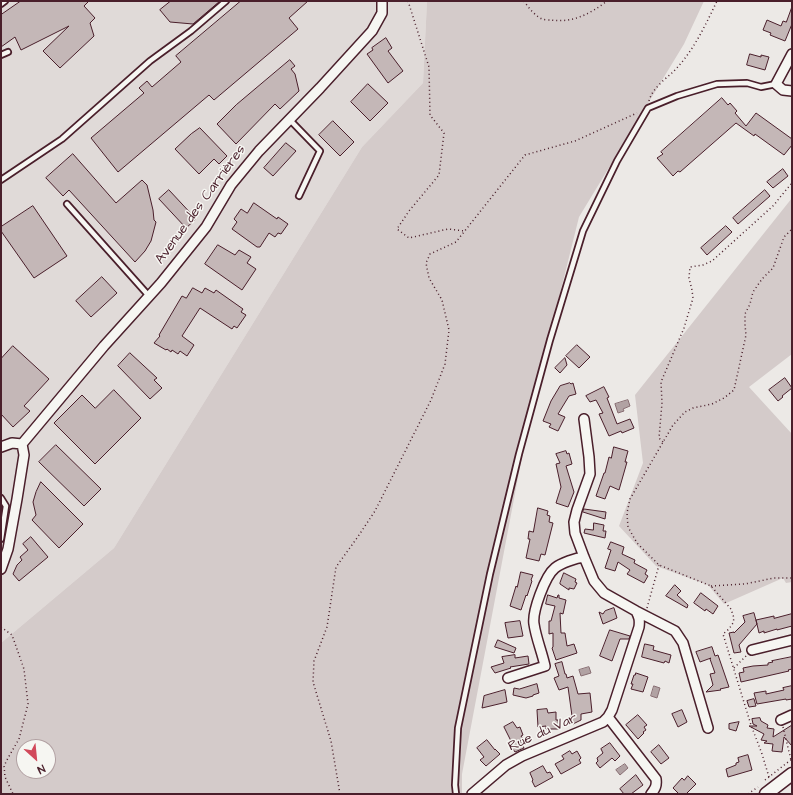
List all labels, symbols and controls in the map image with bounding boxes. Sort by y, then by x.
street label: Avenue des Carrières [152,142,250,268]
street label: Rue du Var [506,710,580,756]
north arrow [16,739,56,779]
text: N [35,761,48,777]

